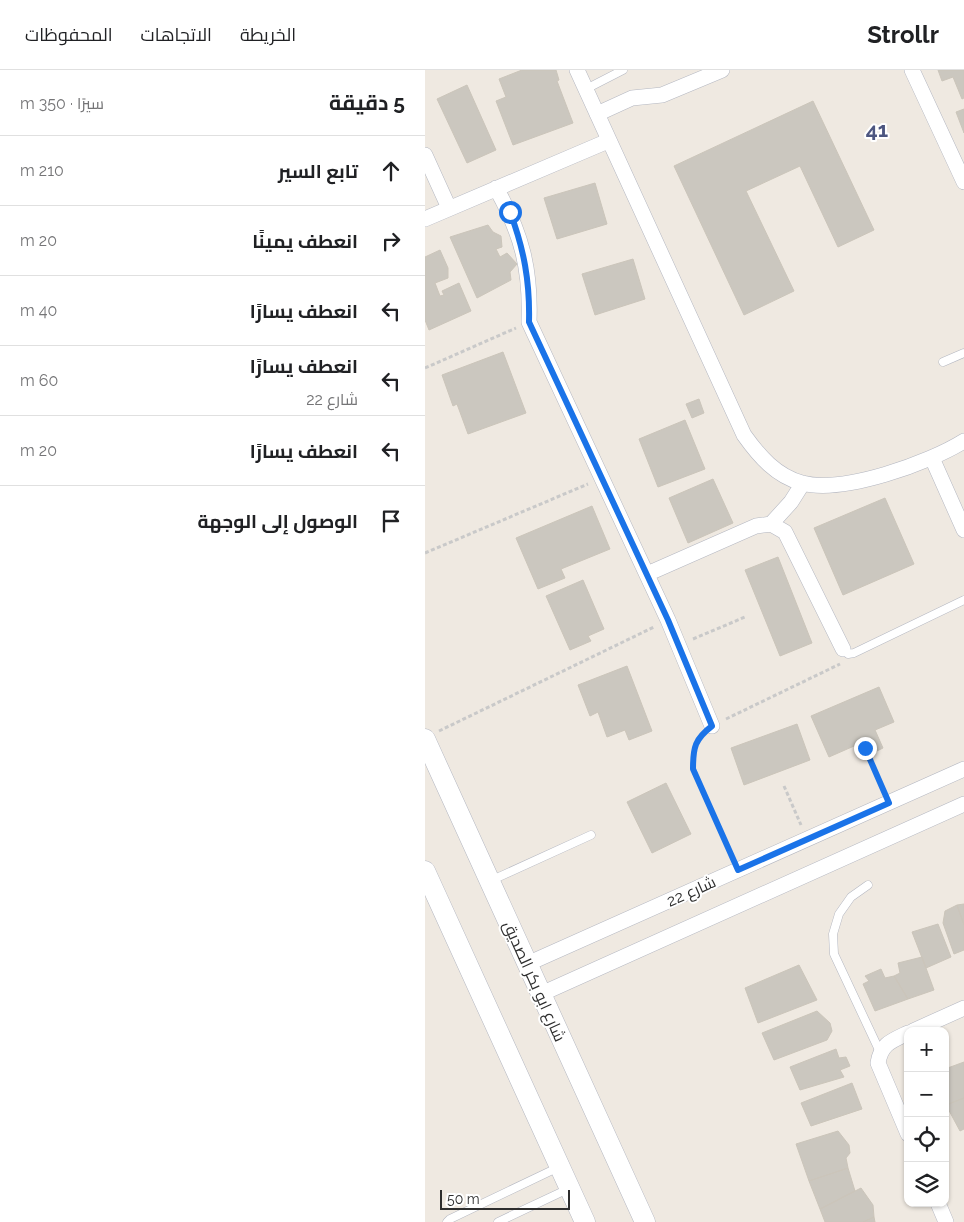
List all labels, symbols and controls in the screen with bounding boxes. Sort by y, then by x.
text: Strollr [867,20,939,49]
text: المحفوظات [25,24,113,45]
text: الاتجاهات [141,24,212,45]
text: الخريطة [240,24,296,45]
text: 5 دقيقة [329,90,405,115]
text: سيرًا · 350 m [20,94,104,113]
district label: 41 [866,117,888,142]
icon: ahead [377,157,405,185]
text: تابع السير [278,160,358,182]
text: 210 m [20,161,64,180]
route start [499,201,522,224]
icon: right [377,227,405,255]
text: انعطف يمينًا [252,230,358,252]
text: 20 m [20,231,57,250]
icon: left [377,297,405,325]
text: انعطف يسارًا [250,300,358,322]
text: 40 m [20,301,57,320]
text: انعطف يسارًا [250,355,358,377]
icon: left [377,367,405,395]
text: 60 m [20,371,58,390]
text: شارع 22 [306,390,358,409]
icon: left [377,437,405,465]
text: انعطف يسارًا [250,440,358,462]
text: 20 m [20,441,57,460]
icon: arrive [377,507,405,535]
text: الوصول إلى الوجهة [198,510,358,532]
route end [854,737,877,760]
street label: شارع 22 [664,872,720,912]
street label: شارع ابو بكر الصديق [498,918,570,1045]
map controls [904,1027,949,1207]
button: + [904,1027,949,1072]
button: − [904,1072,949,1117]
button: locate [904,1117,949,1162]
button: layers [904,1162,949,1207]
scale bar [440,1187,570,1210]
text: 50 m [447,1191,480,1207]

